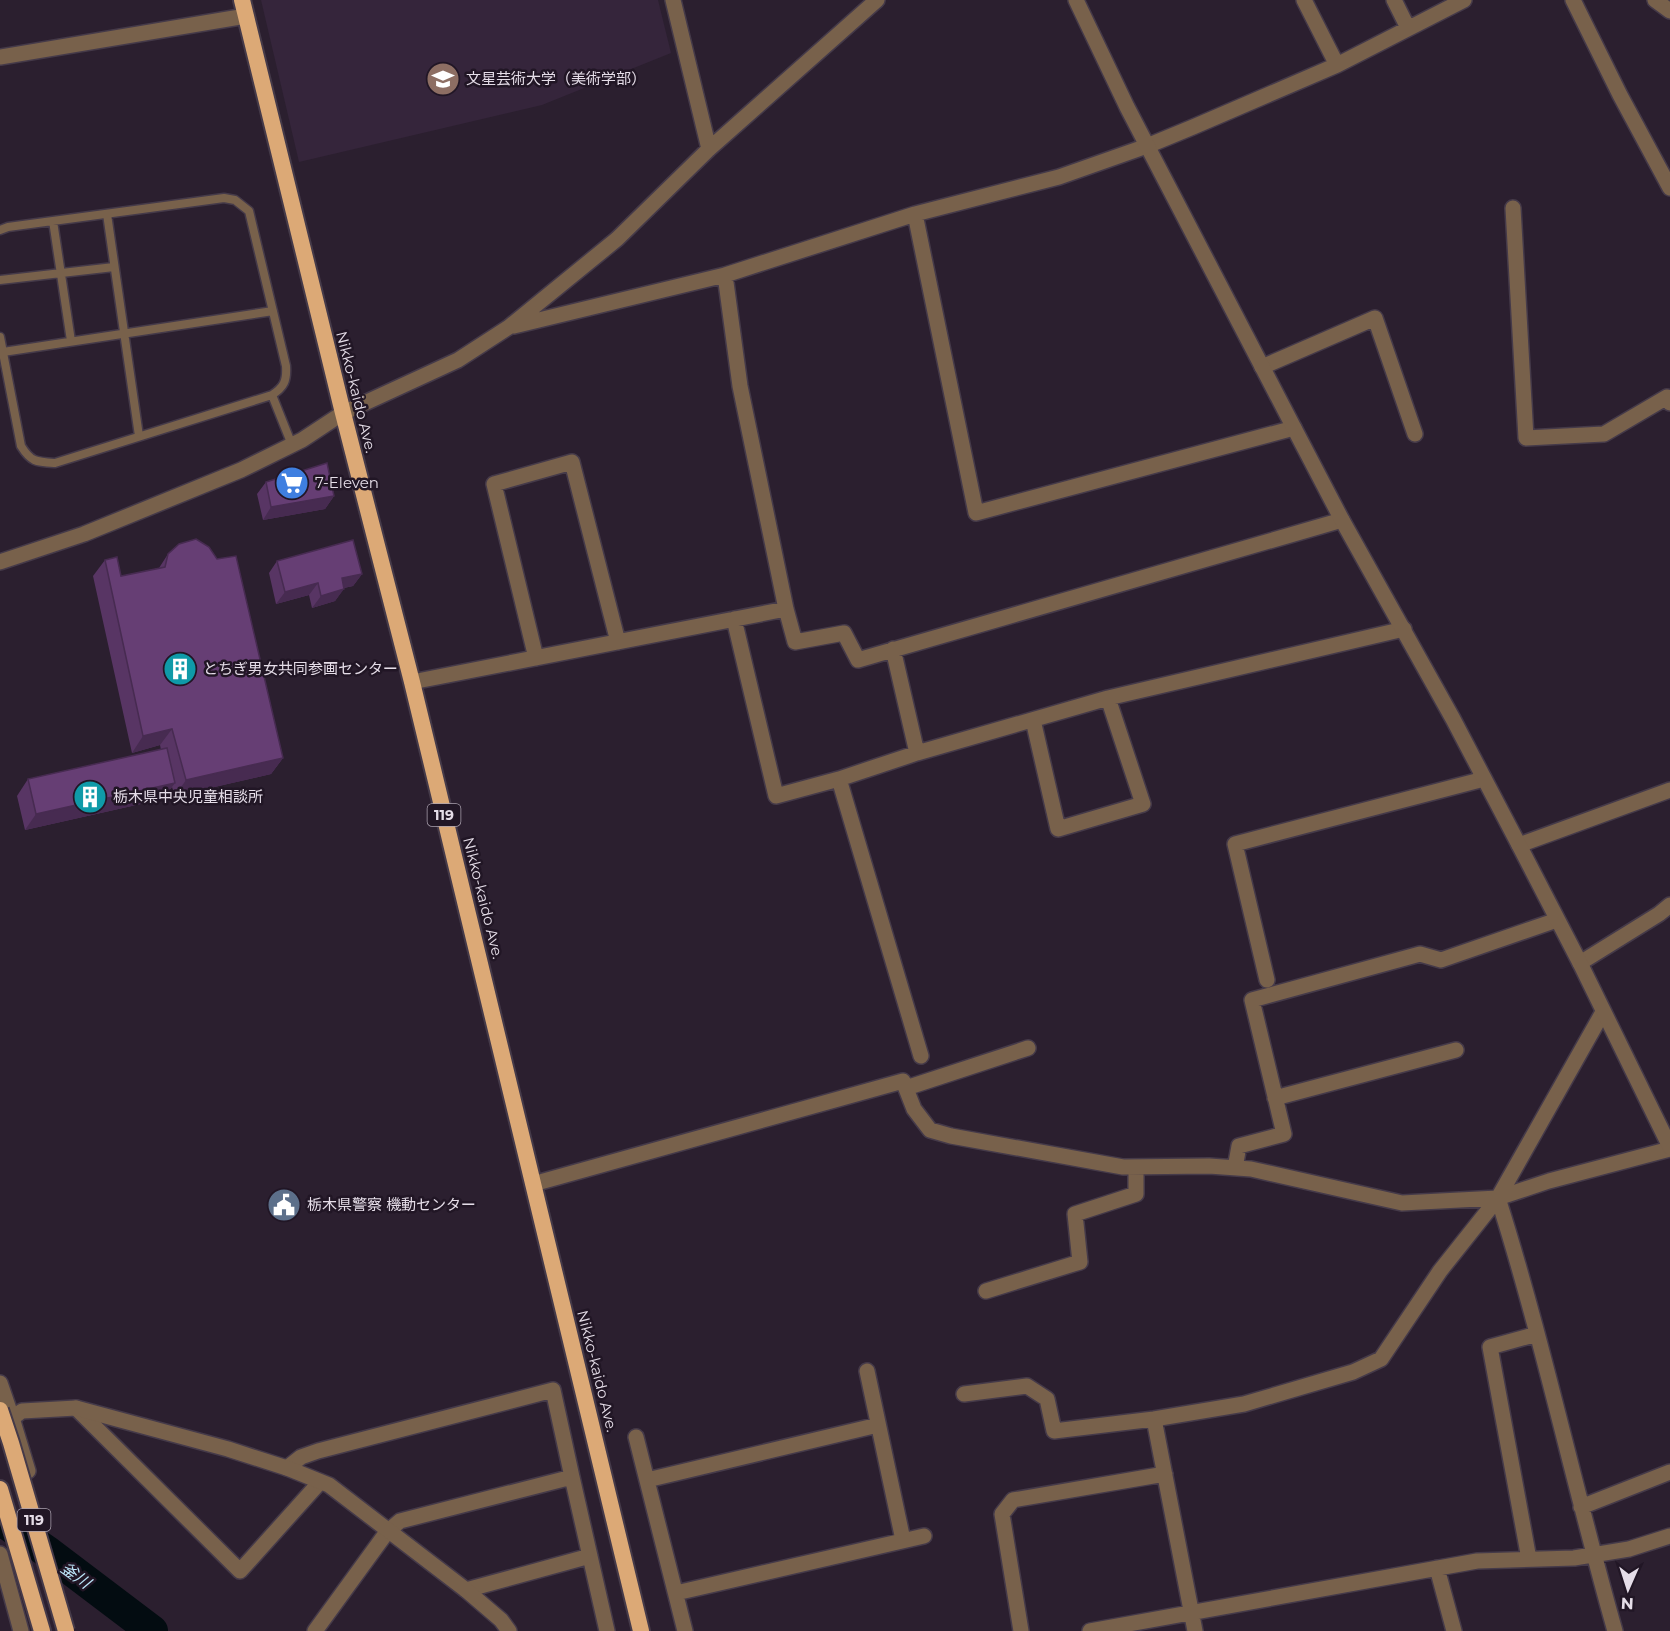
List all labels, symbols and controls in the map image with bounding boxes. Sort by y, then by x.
school or university icon: 文星芸術大学（美術学部） [425,61,461,97]
place label: 文星芸術大学（美術学部） [466,69,646,88]
street label: Nikko-kaido Ave. [332,329,381,455]
supermarket icon: 7-Eleven [274,465,310,501]
place label: 7-Eleven [315,473,379,492]
building icon: とちぎ男女共同参画センター [162,651,198,687]
place label: とちぎ男女共同参画センター [203,659,398,678]
building icon: 栃木県中央児童相談所 [72,779,108,815]
place label: 栃木県中央児童相談所 [113,787,263,806]
road number: 119 [428,804,460,826]
street label: Nikko-kaido Ave. [459,835,508,961]
public building icon: 栃木県警察 機動センター [266,1187,302,1223]
place label: 栃木県警察 機動センター [307,1195,476,1214]
street label: Nikko-kaido Ave. [573,1308,622,1434]
road number: 119 [18,1509,51,1531]
water label: 釜川 [57,1558,96,1594]
north arrow [1598,1559,1658,1619]
text: N [1620,1594,1634,1613]

